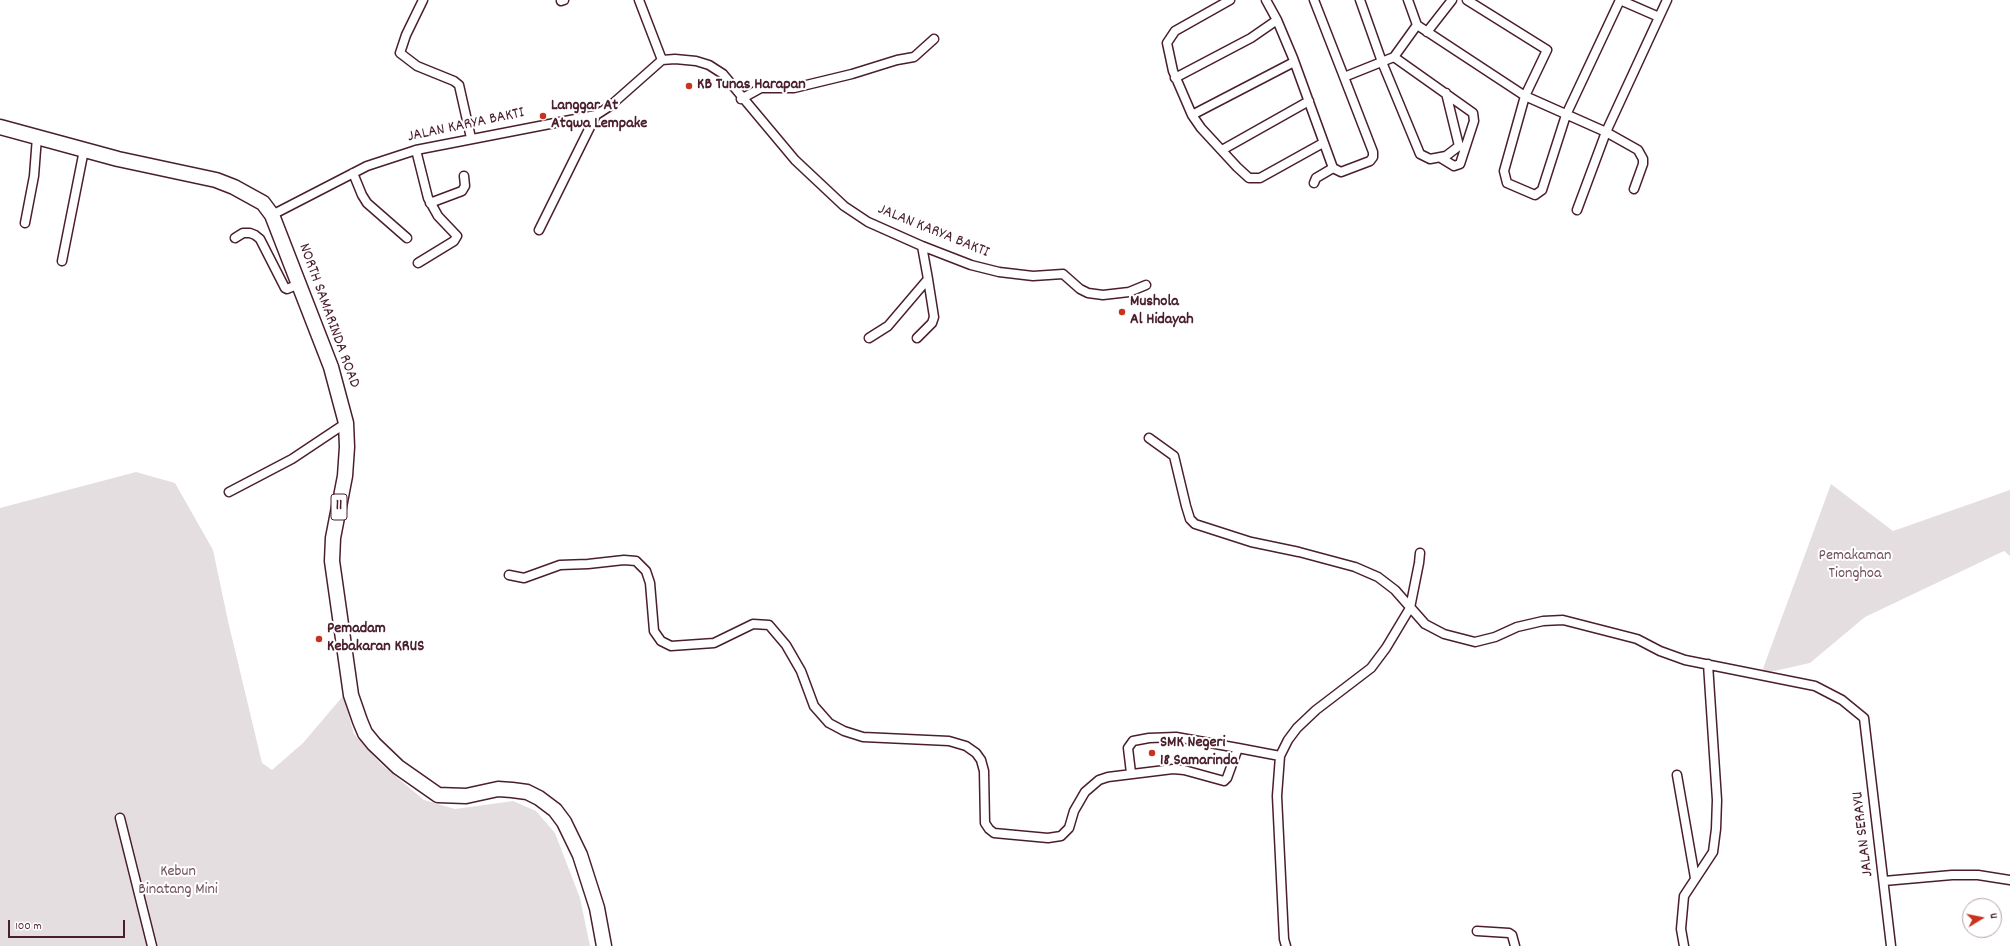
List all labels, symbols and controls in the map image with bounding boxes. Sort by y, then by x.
place label: KB Tunas Harapan [697,76,806,96]
marker: KB Tunas Harapan [684,81,694,91]
place label: Langgar At Atqwa Lempake [551,97,647,135]
street label: JALAN KARYA BAKTI [406,104,526,148]
marker: Langgar At Atqwa Lempake [538,111,548,121]
street label: JALAN KARYA BAKTI [874,201,992,263]
street label: NORTH SAMARINDA ROAD [293,241,363,391]
place label: Mushola Al Hidayah [1130,293,1194,331]
marker: Mushola Al Hidayah [1117,307,1127,317]
road number: 11 [331,494,347,520]
park label: Pemakaman Tionghoa [1819,547,1891,585]
place label: Pemadam Kebakaran KRUS [327,620,424,658]
marker: Pemadam Kebakaran KRUS [314,634,324,644]
place label: SMK Negeri 18 Samarinda [1160,734,1238,772]
marker: SMK Negeri 18 Samarinda [1147,748,1157,758]
street label: JALAN SERAYU [1849,790,1879,878]
park label: Kebun Binatang Mini [138,863,218,901]
north arrow [1962,898,2002,938]
scale bar [10,912,127,938]
text: U [1984,912,2001,920]
text: 100 m [15,918,42,935]

